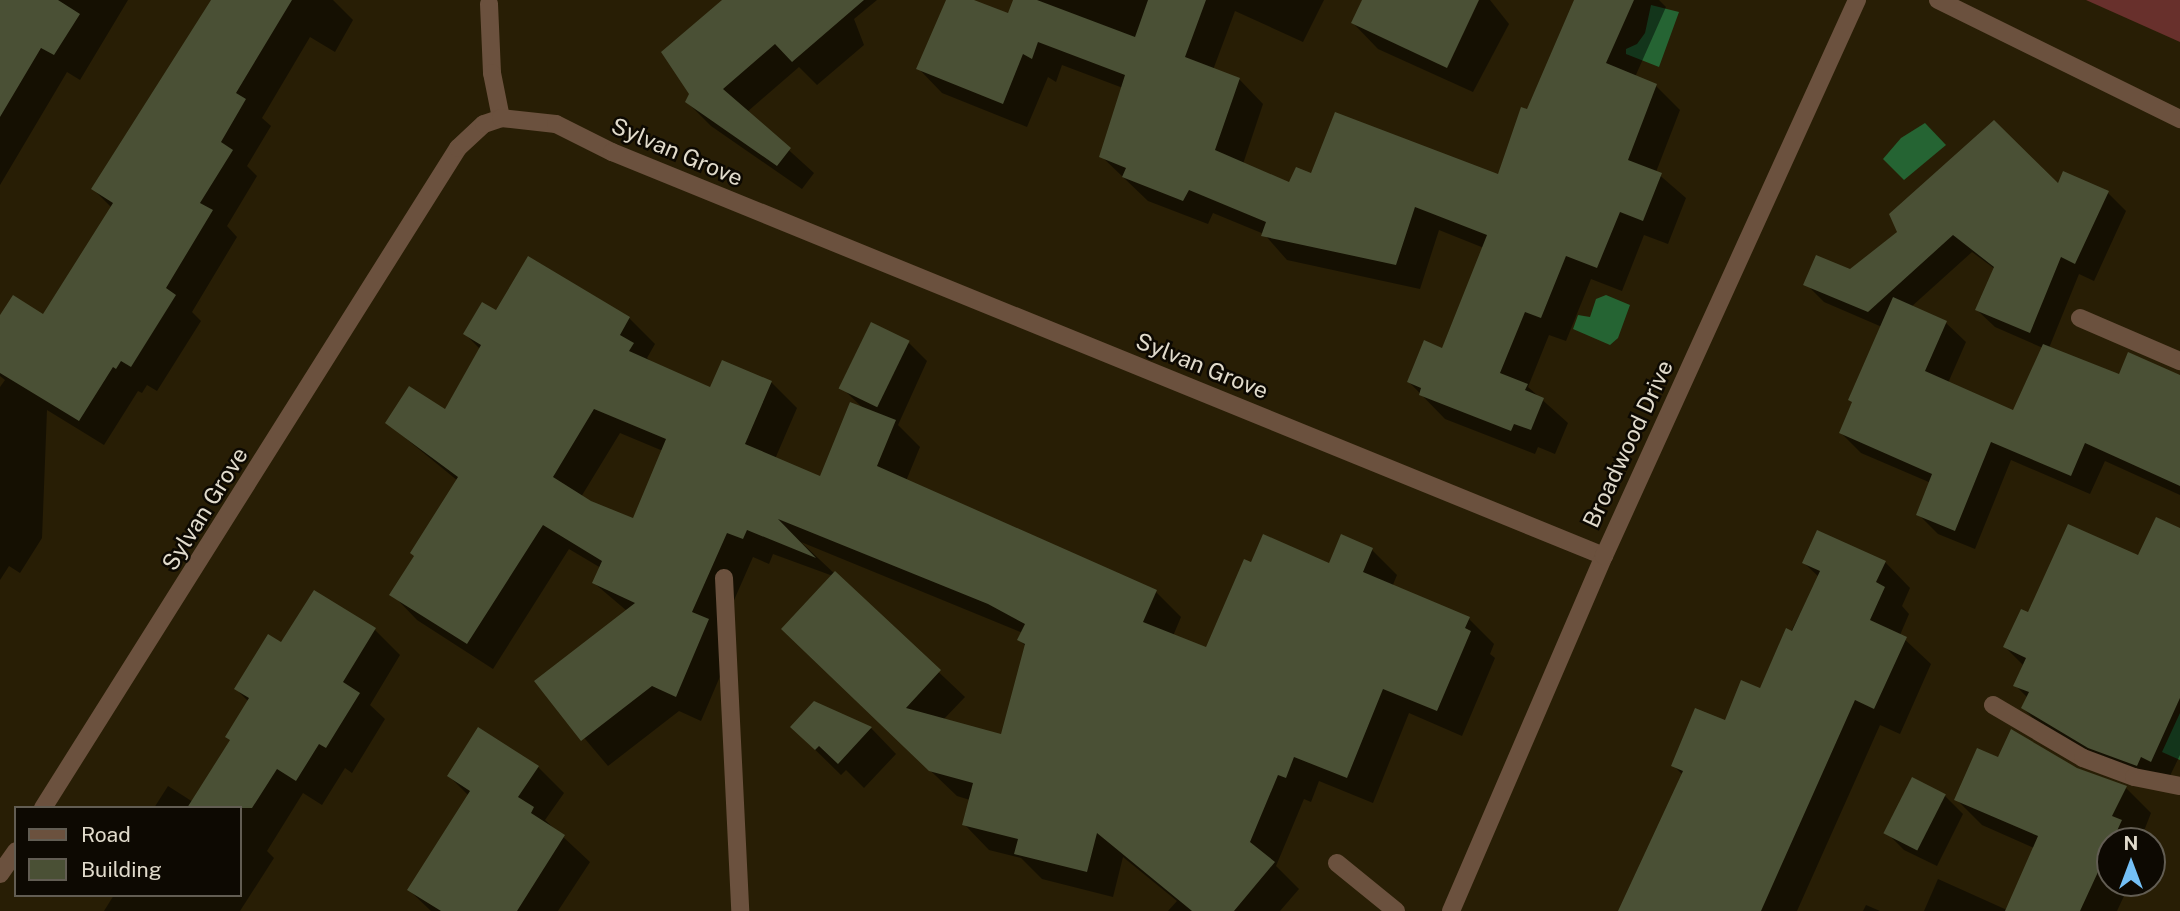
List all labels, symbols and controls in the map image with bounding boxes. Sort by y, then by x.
street label: Sylvan Grove [607,112,747,192]
street label: Sylvan Grove [1132,327,1272,405]
street label: Broadwood Drive [1577,356,1679,532]
street label: Sylvan Grove [156,442,254,576]
legend [14,806,242,897]
text: Road [81,822,131,847]
north arrow [2096,827,2166,897]
text: N [2124,832,2138,854]
text: Building [81,857,162,882]

